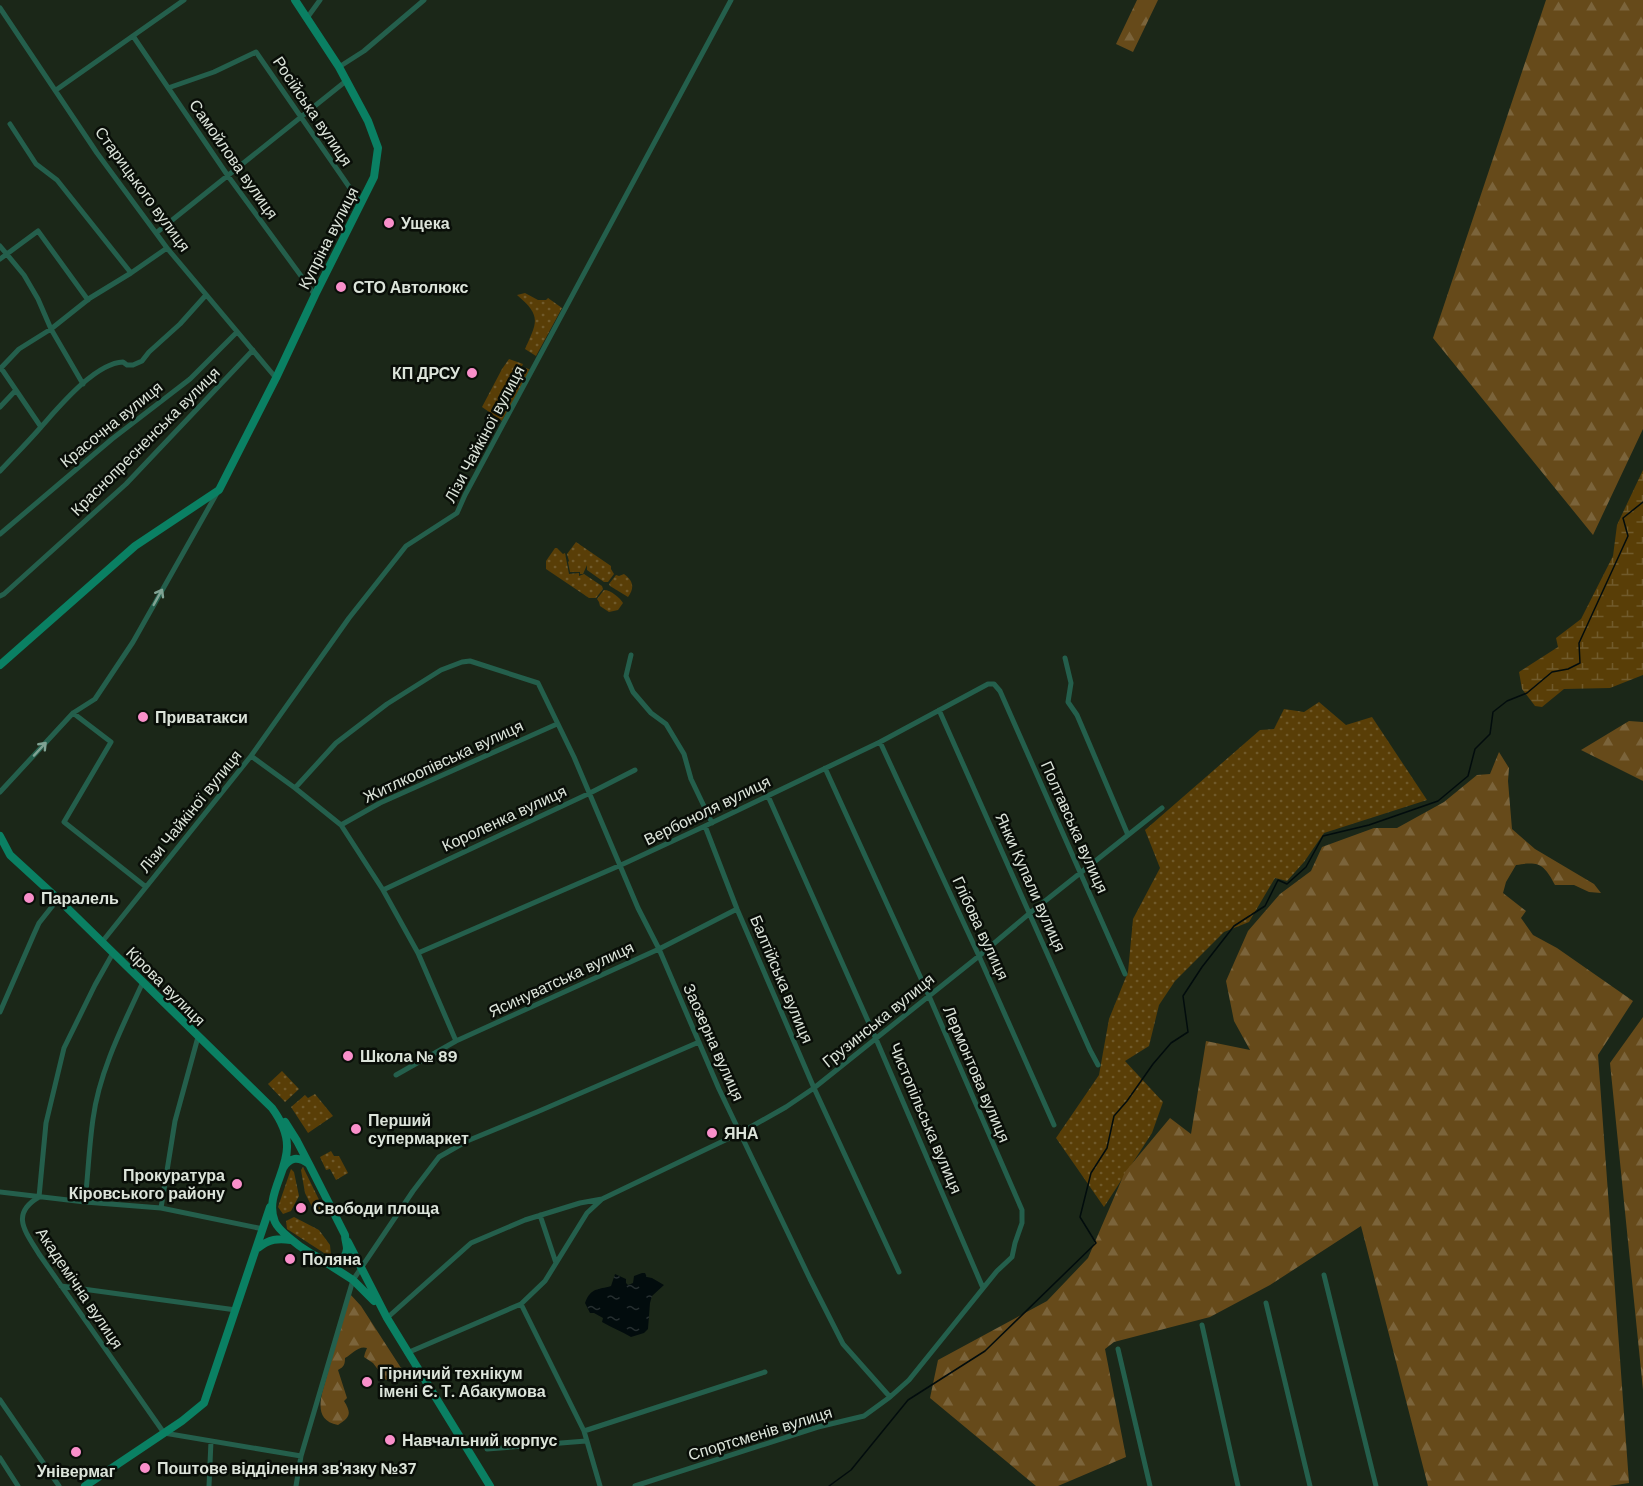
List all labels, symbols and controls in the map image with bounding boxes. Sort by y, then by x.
street label: Російська вулиця [268,52,357,170]
street label: Самойлова вулиця [184,95,283,223]
street label: Старицького вулиця [90,123,195,256]
street label: Купріна вулиця [294,183,363,293]
place label: Ущека [401,213,450,234]
marker: Ущека [382,216,396,230]
place label: СТО Автолюкс [353,277,469,298]
marker: СТО Автолюкс [334,280,348,294]
street label: Краснопресненська вулиця [66,362,224,520]
street label: Лізи Чайкіної вулиця [439,362,529,506]
place label: КП ДРСУ [392,363,461,384]
marker: КП ДРСУ [465,366,479,380]
street label: Красочна вулиця [56,377,167,472]
one-way arrow [153,589,165,606]
place label: Приватакси [155,707,248,728]
marker: Приватакси [136,710,150,724]
street label: Житлкоопівська вулиця [360,715,527,808]
one-way arrow [33,742,47,757]
street label: Лізи Чайкіної вулиця [134,746,246,877]
street label: Полтавська вулиця [1036,758,1113,897]
street label: Вербоноля вулиця [641,771,774,850]
street label: Короленка вулиця [439,780,570,857]
street label: Янки Купали вулиця [990,809,1071,955]
street label: Глібова вулиця [947,873,1014,983]
place label: Паралель [41,888,119,909]
marker: Паралель [22,891,36,905]
street label: Балтійська вулиця [745,912,818,1046]
street label: Ясинуватська вулиця [485,937,637,1022]
street label: Кірова вулиця [121,942,210,1031]
street label: Грузинська вулиця [818,969,939,1072]
street label: Заозерна вулиця [678,980,749,1104]
street label: Лермонтова вулиця [938,1003,1015,1146]
street label: Чистопільська вулиця [884,1039,967,1197]
place label: Школа № 89 [360,1046,458,1067]
marker: Школа № 89 [341,1049,355,1063]
place label: Перший супермаркет [368,1110,469,1149]
marker: Перший супермаркет [349,1122,363,1136]
place label: ЯНА [724,1123,759,1144]
marker: ЯНА [705,1126,719,1140]
place label: Прокуратура Кіровського району [69,1165,225,1204]
marker: Прокуратура Кіровського району [230,1177,244,1191]
place label: Свободи площа [313,1198,439,1219]
marker: Свободи площа [294,1201,308,1215]
street label: Академічна вулиця [31,1224,128,1353]
place label: Поляна [302,1249,361,1270]
marker: Поляна [283,1252,297,1266]
place label: Гірничий технікум імені Є. Т. Абакумова [379,1363,546,1402]
marker: Гірничий технікум імені Є. Т. Абакумова [360,1375,374,1389]
street label: Спортсменів вулиця [685,1402,835,1465]
place label: Навчальний корпус [402,1430,557,1451]
marker: Навчальний корпус [383,1433,397,1447]
marker: Універмаг [69,1445,83,1459]
place label: Поштове відділення зв'язку №37 [157,1458,417,1479]
place label: Універмаг [37,1461,116,1482]
marker: Поштове відділення зв'язку №37 [138,1461,152,1475]

